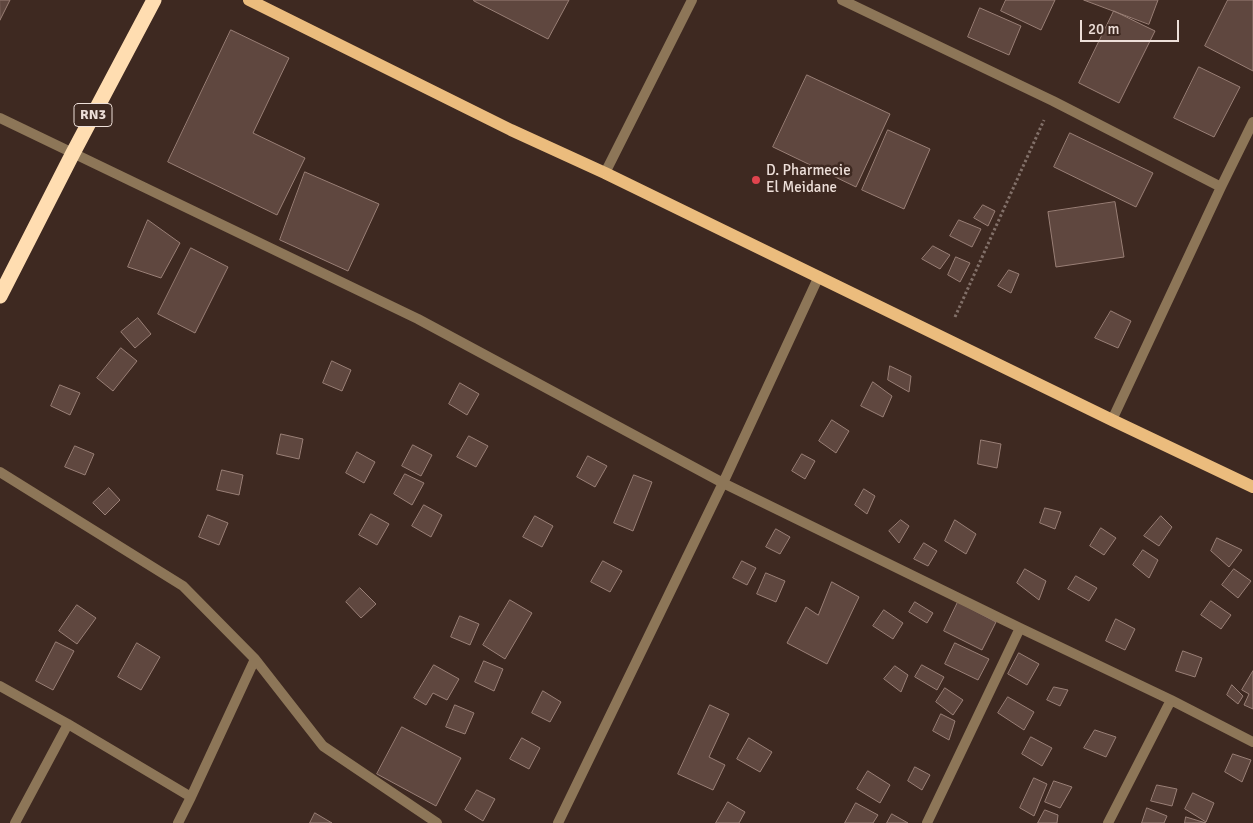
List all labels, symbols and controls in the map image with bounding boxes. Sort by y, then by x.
scale bar [1083,10,1182,42]
text: 20 m [1088,20,1119,38]
road number: RN3 [74,104,112,126]
place label: D. Pharmecie El Meidane [766,162,851,197]
marker: D. Pharmecie El Meidane [750,174,762,186]

